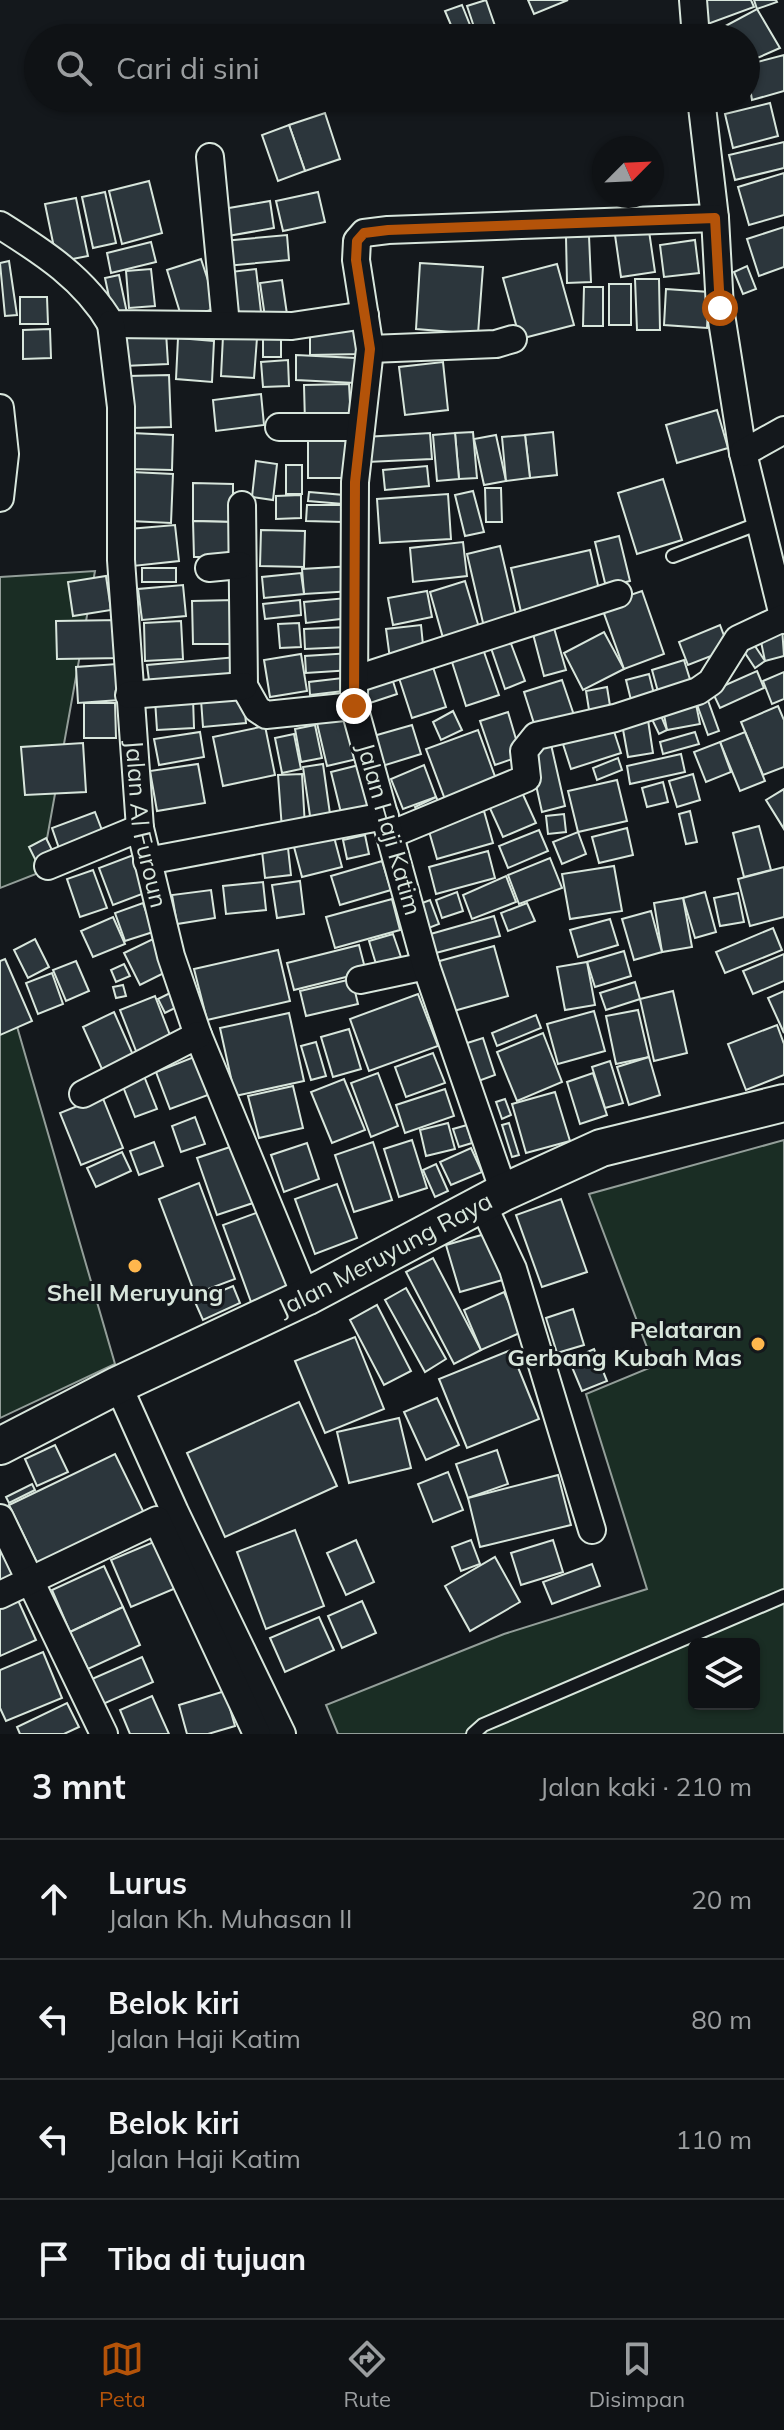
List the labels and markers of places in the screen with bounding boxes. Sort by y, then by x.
marker: Shell Meruyung [126,1257,144,1275]
place label: Shell Meruyung [47,1277,223,1307]
place label: Pelataran Gerbang Kubah Mas [507,1314,742,1372]
marker: Pelataran Gerbang Kubah Mas [749,1335,767,1353]

